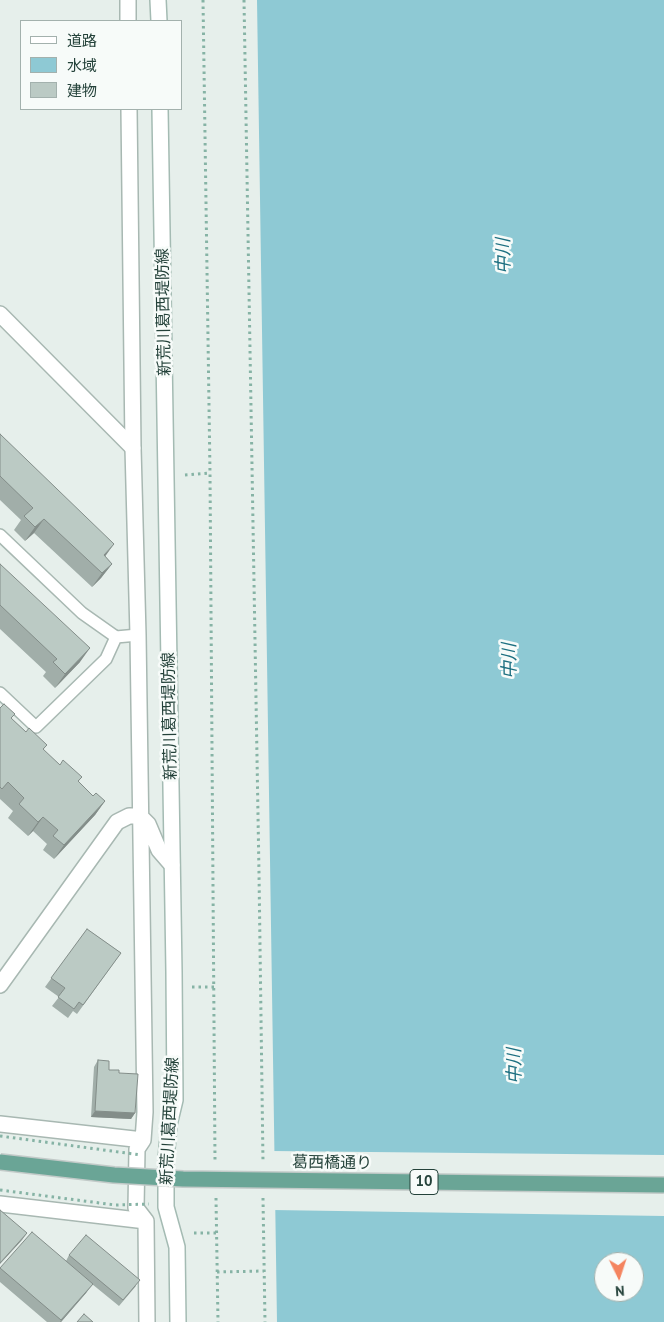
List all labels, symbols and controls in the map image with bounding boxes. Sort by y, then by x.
legend [20,20,182,110]
text: 道路 [67,31,97,50]
text: 水域 [67,56,97,75]
text: 建物 [67,81,97,100]
water label: 中川 [493,238,515,274]
street label: 新荒川葛西堤防線 [153,248,175,376]
water label: 中川 [499,643,521,679]
street label: 新荒川葛西堤防線 [159,652,181,780]
water label: 中川 [504,1048,526,1084]
street label: 新荒川葛西堤防線 [157,1057,183,1185]
street label: 葛西橋通り [292,1153,372,1173]
road number: 10 [410,1170,438,1194]
north arrow [594,1252,644,1302]
text: N [615,1282,625,1300]

